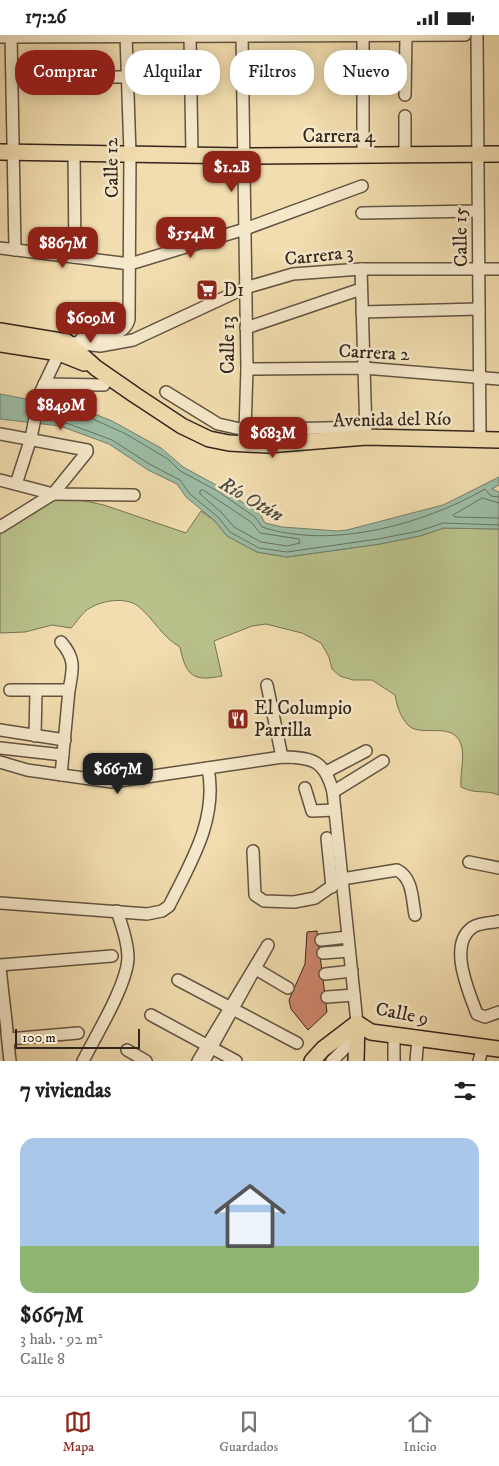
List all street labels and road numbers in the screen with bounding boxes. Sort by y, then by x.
street label: Carrera 4 [303,125,376,148]
street label: Calle 12 [100,137,124,198]
street label: Calle 15 [449,206,473,267]
street label: Carrera 3 [283,241,355,271]
street label: Calle 13 [217,316,240,374]
street label: Carrera 2 [338,340,411,366]
street label: Avenida del Río [333,407,451,433]
street label: Calle 9 [374,998,430,1030]

